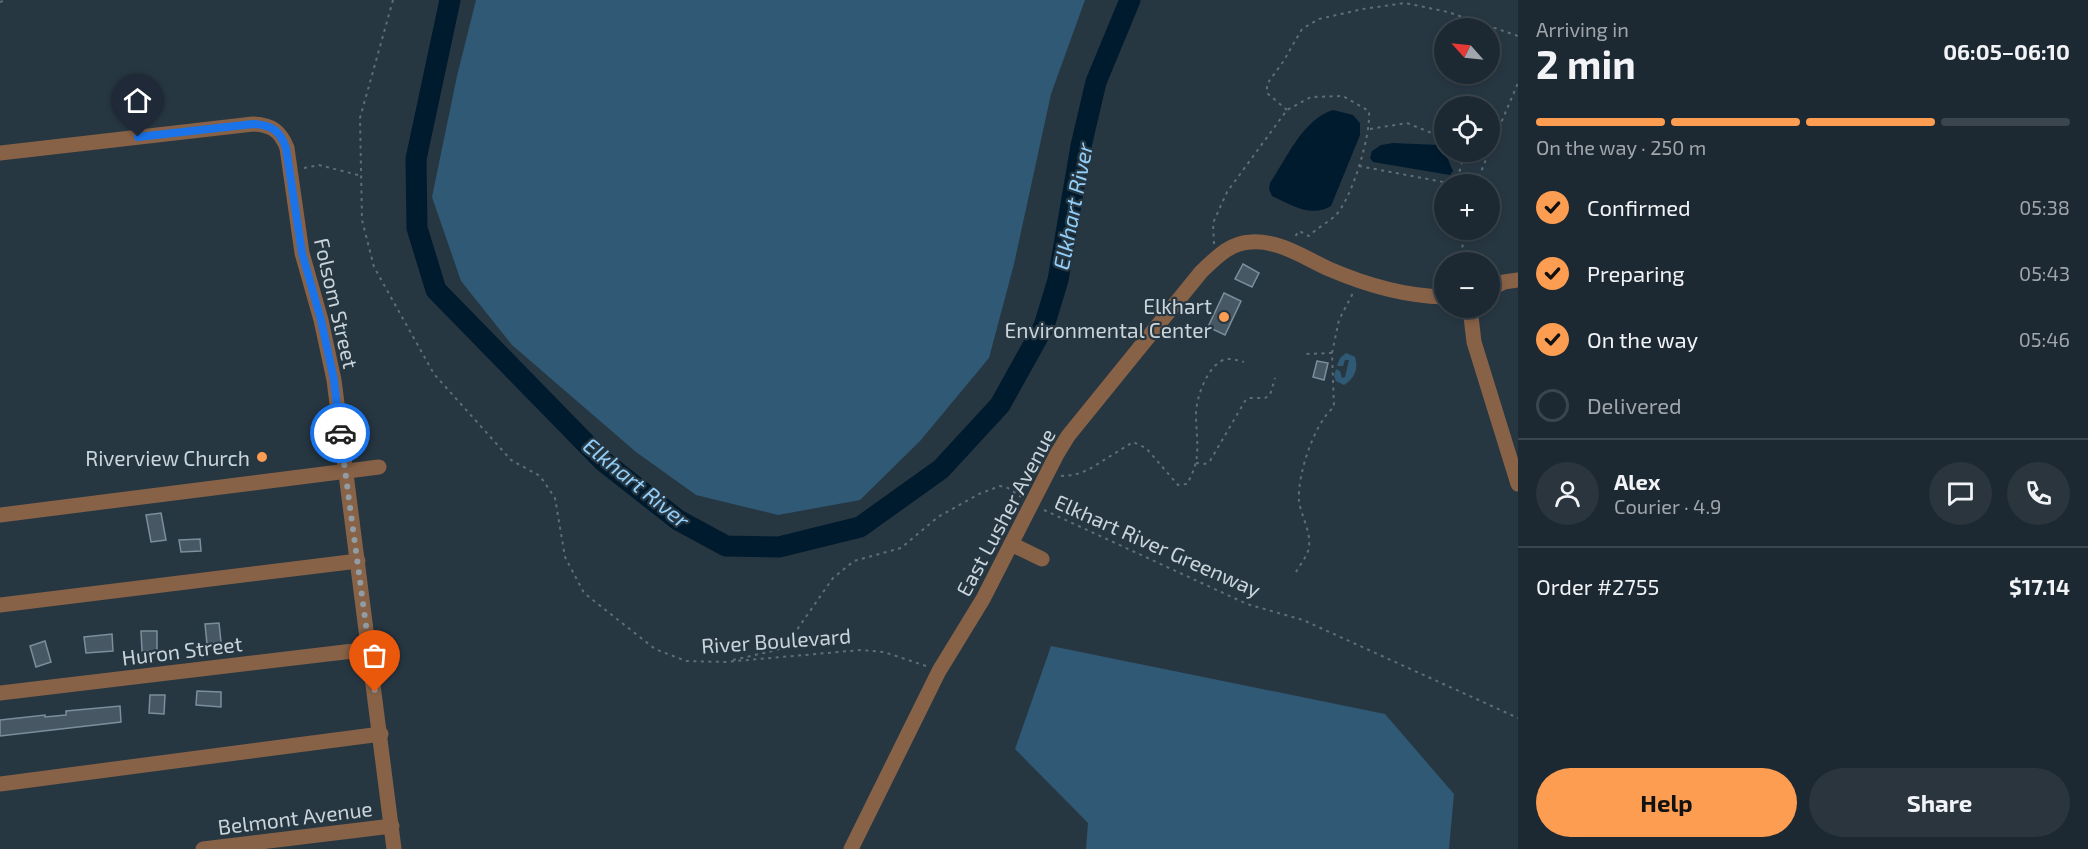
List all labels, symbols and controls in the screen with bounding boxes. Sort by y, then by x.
text: Arriving in [1536,17,1629,41]
north arrow [1434,18,1500,84]
map controls [1434,18,1500,318]
text: 06:05–06:10 [1943,38,2070,64]
text: 2 min [1536,40,1636,87]
pin [112,75,163,137]
icon: home [121,84,154,117]
button: locate [1434,96,1500,162]
text: On the way · 250 m [1536,135,1706,159]
water label: Elkhart River [1047,139,1097,272]
button: + [1434,174,1500,240]
icon: check [1536,191,1569,224]
text: Confirmed [1587,194,1691,220]
text: 05:38 [2019,195,2070,219]
street label: Folsom Street [310,235,364,371]
button: − [1434,252,1500,318]
icon: check [1536,257,1569,290]
text: Preparing [1587,260,1685,286]
text: 05:43 [2019,261,2070,285]
place label: Elkhart Environmental Center [1004,293,1213,342]
marker: Elkhart Environmental Center [1217,310,1231,324]
icon: check [1536,323,1569,356]
text: On the way [1587,326,1698,352]
text: 05:46 [2019,327,2070,351]
text: Delivered [1587,392,1682,418]
courier [310,403,370,463]
icon: car [324,417,357,450]
street label: East Lusher Avenue [950,424,1060,600]
water label: Elkhart River [579,431,696,533]
place label: Riverview Church [85,445,250,470]
marker: Riverview Church [255,450,269,464]
button: person [1536,462,1599,525]
button: chat [1929,462,1992,525]
button: phone [2007,462,2070,525]
text: Alex [1614,468,1660,494]
street label: Elkhart River Greenway [1051,488,1265,602]
text: Courier · 4.9 [1614,494,1721,518]
text: Order #2755 [1536,573,1659,599]
text: $17.14 [2009,573,2070,599]
street label: River Boulevard [700,622,852,658]
street label: Huron Street [120,630,244,670]
pin [349,630,400,692]
icon: bag [358,639,391,672]
button: Help [1536,768,1797,837]
button: Share [1809,768,2070,837]
street label: Belmont Avenue [216,795,374,839]

